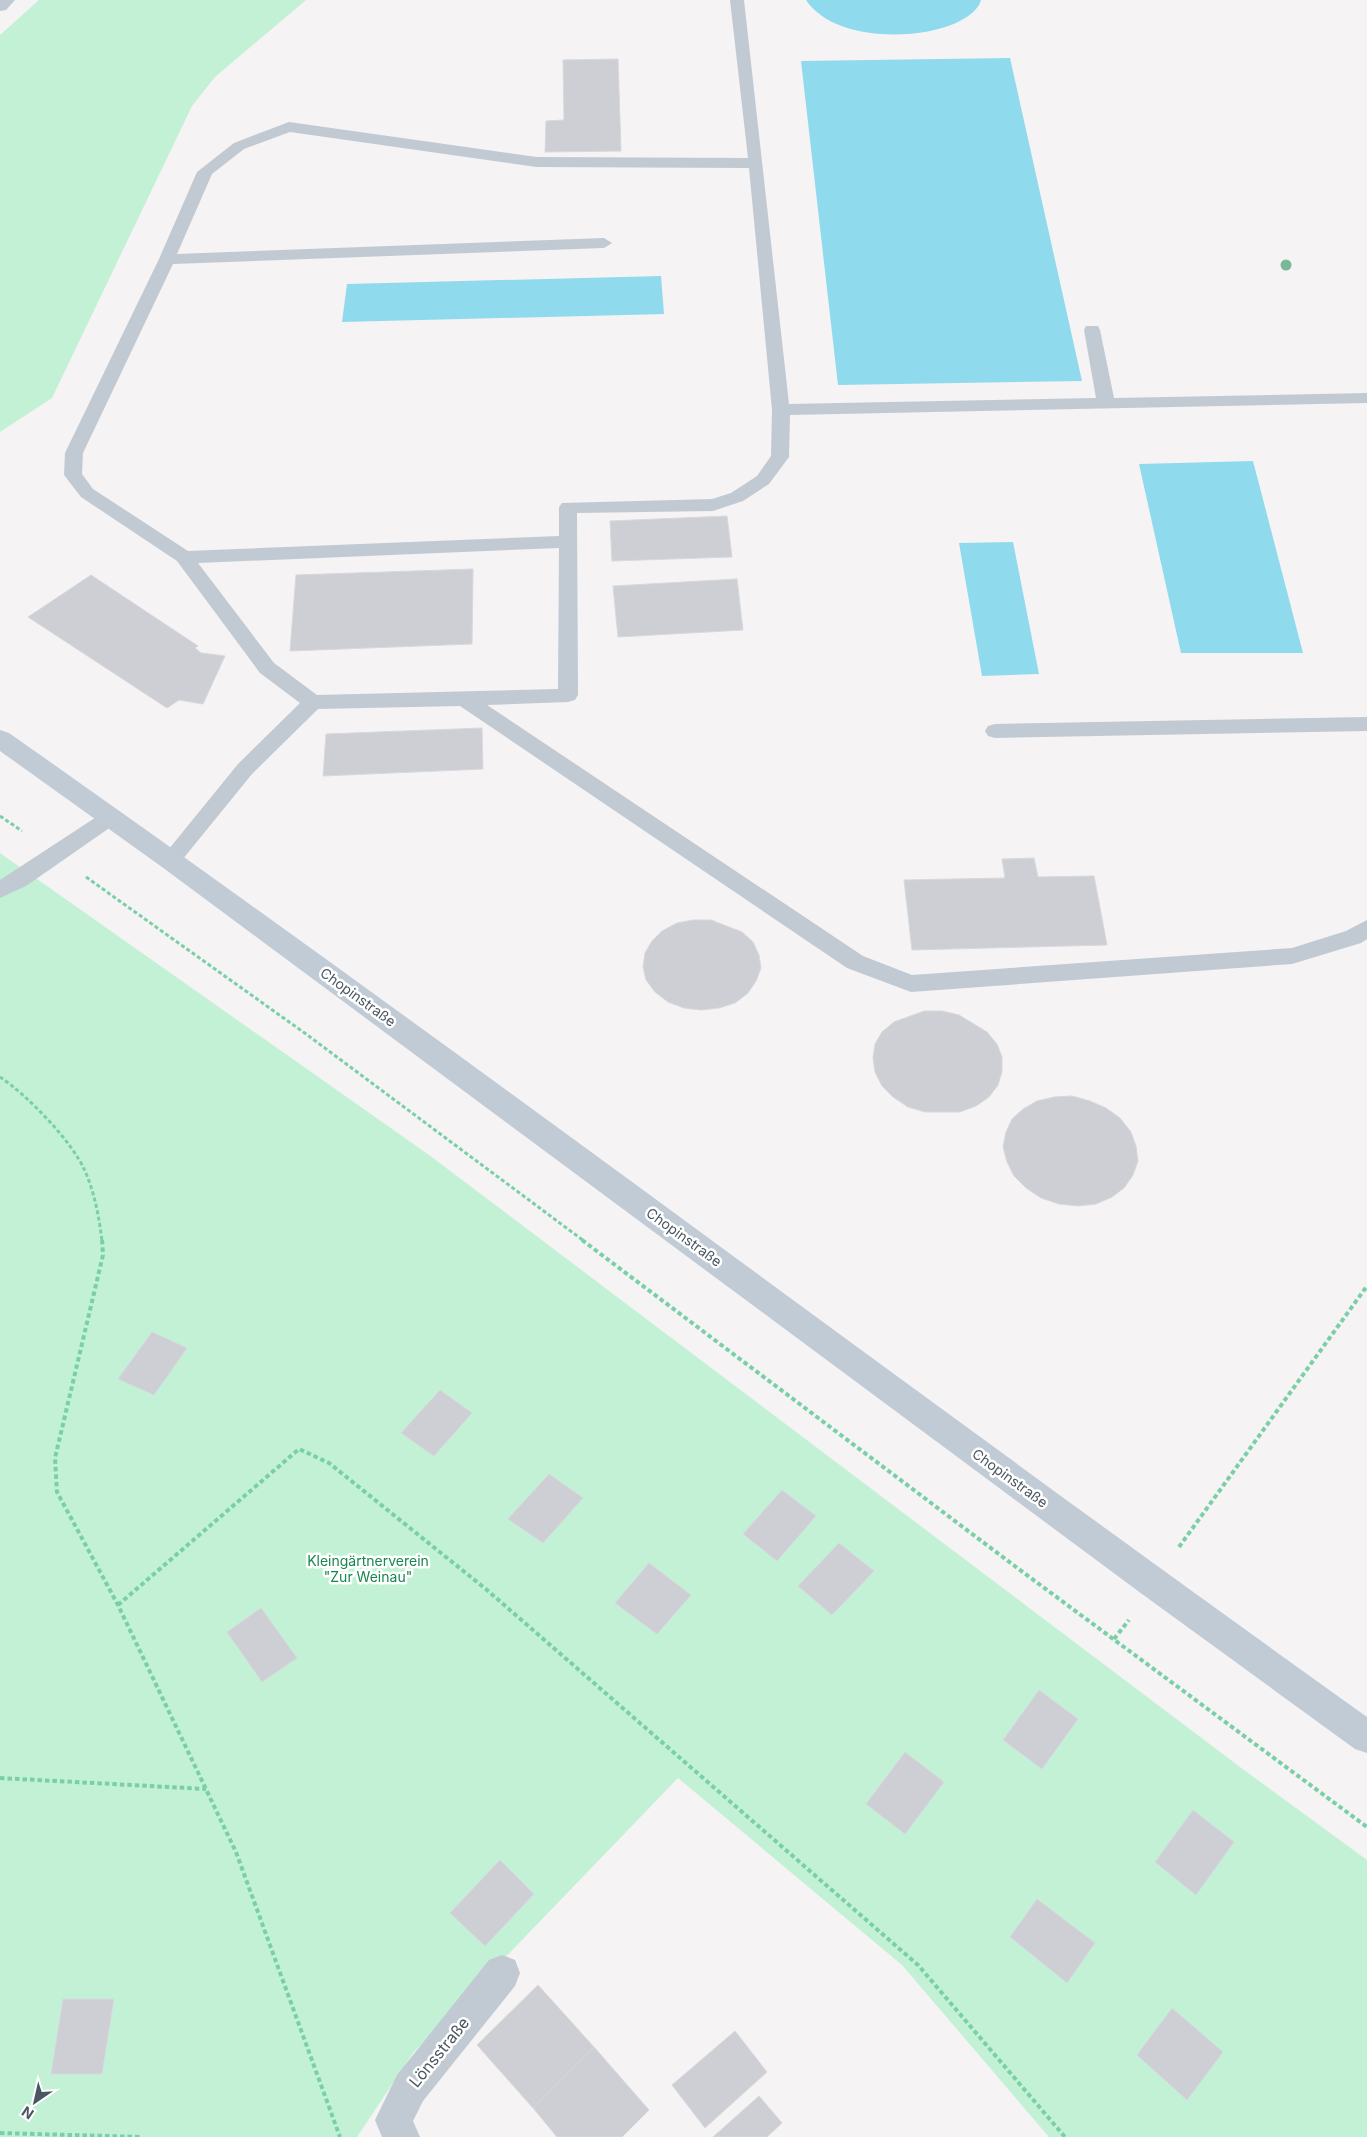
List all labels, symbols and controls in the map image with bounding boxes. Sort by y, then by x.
street label: Chopinstraße [317,964,399,1030]
street label: Chopinstraße [643,1204,725,1270]
street label: Chopinstraße [969,1445,1051,1511]
park label: Kleingärtnerverein "Zur Weinau" [307,1552,429,1585]
street label: Lönsstraße [405,2013,473,2091]
north arrow [10,2077,60,2127]
text: N [18,2103,37,2123]

